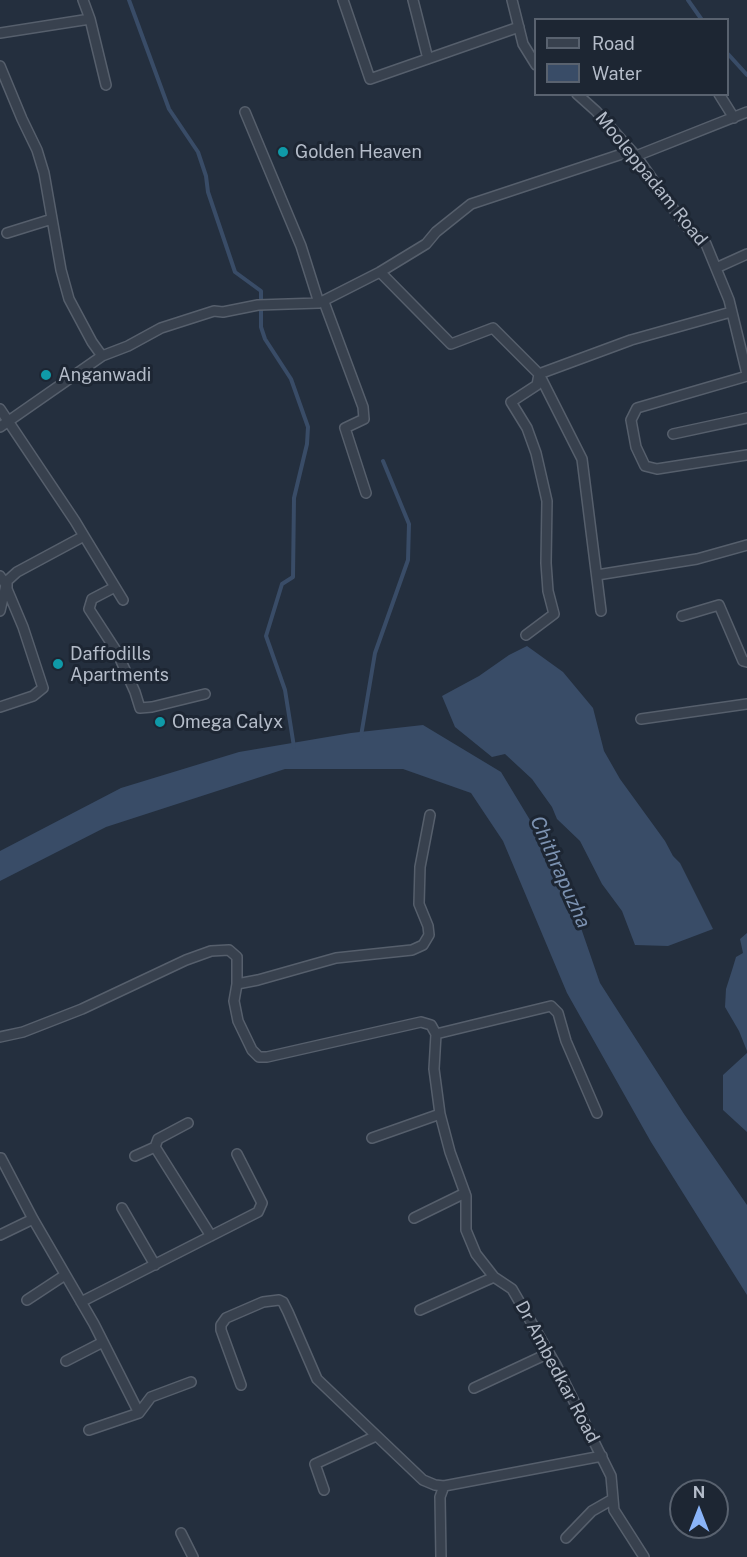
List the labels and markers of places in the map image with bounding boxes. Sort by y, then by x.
place label: Golden Heaven [295,141,422,163]
marker: Golden Heaven [276,145,290,159]
place label: Anganwadi [58,364,151,386]
marker: Anganwadi [39,368,53,382]
place label: Daffodills Apartments [70,643,169,686]
marker: Daffodills Apartments [51,657,65,671]
place label: Omega Calyx [172,711,283,733]
marker: Omega Calyx [153,715,167,729]

